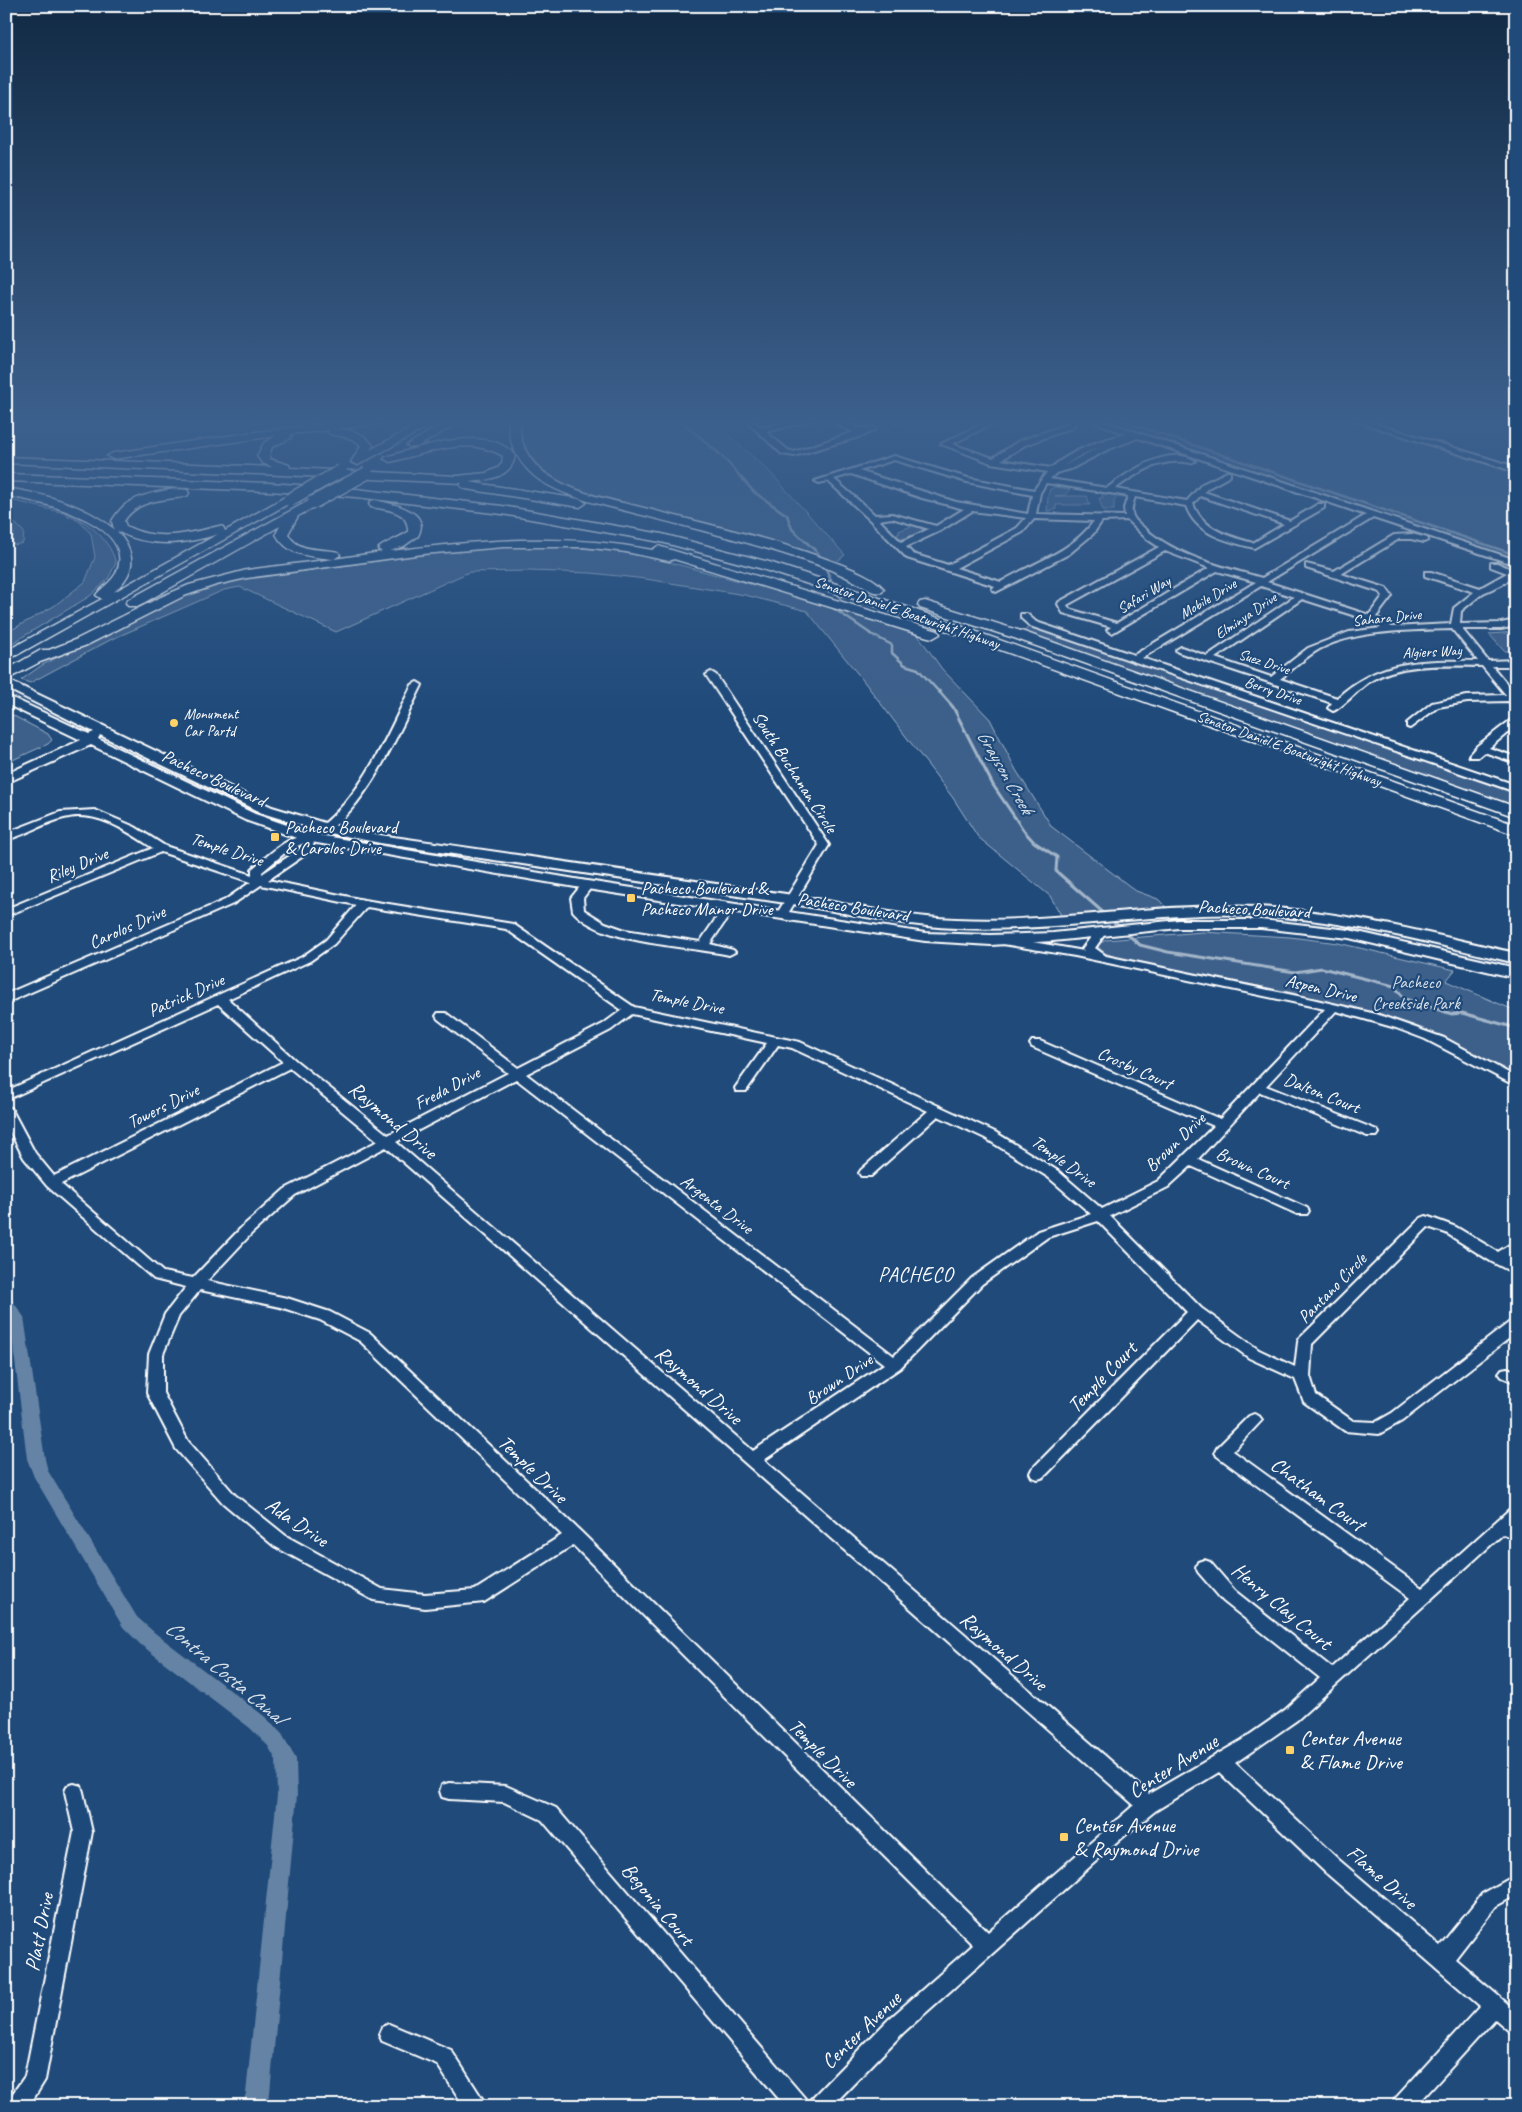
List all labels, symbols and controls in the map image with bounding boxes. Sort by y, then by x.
street label: Safari Way [1114,571,1176,618]
street label: Senator Daniel E Boatwright Highway [812,572,1004,654]
street label: Mobile Drive [1176,574,1241,623]
street label: Elminya Drive [1211,588,1282,644]
street label: Sahara Drive [1352,605,1423,631]
street label: Algiers Way [1402,641,1463,663]
street label: Suez Drive [1236,645,1293,679]
street label: Berry Drive [1242,672,1305,710]
place label: Monument Car Partd [184,705,240,741]
street label: South Buchanan Circle [748,707,843,838]
street label: Senator Daniel E Boatwright Highway [1194,707,1385,792]
marker: Monument Car Partd [168,717,180,729]
water label: Grayson Creek [972,726,1040,821]
street label: Pacheco Boulevard [159,744,272,813]
place label: Pacheco Boulevard & Carolos Drive [285,816,400,859]
street label: Temple Drive [188,827,267,871]
marker: Pacheco Boulevard & Carolos Drive [269,831,281,843]
street label: Riley Drive [43,842,112,888]
place label: Pacheco Boulevard & Pacheco Manor Drive [641,877,774,920]
street label: Pacheco Boulevard [796,887,913,927]
marker: Pacheco Boulevard & Pacheco Manor Drive [625,892,637,904]
street label: Pacheco Boulevard [1198,895,1313,923]
street label: Carolos Drive [85,900,170,954]
street label: Patrick Drive [145,968,229,1022]
street label: Aspen Drive [1283,969,1360,1007]
park label: Pacheco Creekside Park [1372,971,1461,1014]
street label: Temple Drive [648,983,727,1019]
street label: Crosby Court [1094,1042,1179,1096]
street label: Freda Drive [410,1061,485,1114]
street label: Dalton Court [1281,1068,1365,1119]
street label: Raymond Drive [343,1076,444,1166]
street label: Towers Drive [124,1078,203,1133]
street label: Brown Drive [1140,1107,1211,1176]
street label: Temple Drive [1027,1130,1102,1193]
street label: Brown Court [1213,1142,1295,1195]
street label: Argenta Drive [676,1170,759,1239]
street label: Pantano Circle [1293,1247,1372,1328]
district label: PACHECO [878,1262,955,1287]
street label: Temple Court [1062,1334,1144,1418]
street label: Raymond Drive [650,1340,750,1431]
street label: Brown Drive [801,1348,878,1409]
street label: Temple Drive [493,1429,575,1510]
street label: Chatham Court [1266,1451,1373,1539]
street label: Ada Drive [261,1492,334,1553]
street label: Henry Clay Court [1227,1557,1339,1657]
street label: Raymond Drive [955,1606,1055,1697]
water label: Contra Costa Canal [160,1614,296,1735]
street label: Temple Drive [783,1713,865,1795]
place label: Center Avenue & Flame Drive [1300,1725,1404,1775]
street label: Center Avenue [1123,1728,1224,1804]
marker: Center Avenue & Flame Drive [1284,1744,1296,1756]
place label: Center Avenue & Raymond Drive [1074,1812,1201,1862]
marker: Center Avenue & Raymond Drive [1058,1831,1070,1843]
street label: Flame Drive [1341,1839,1424,1916]
street label: Begonia Court [616,1857,701,1952]
street label: Platt Drive [19,1890,60,1973]
street label: Center Avenue [816,1985,907,2074]

